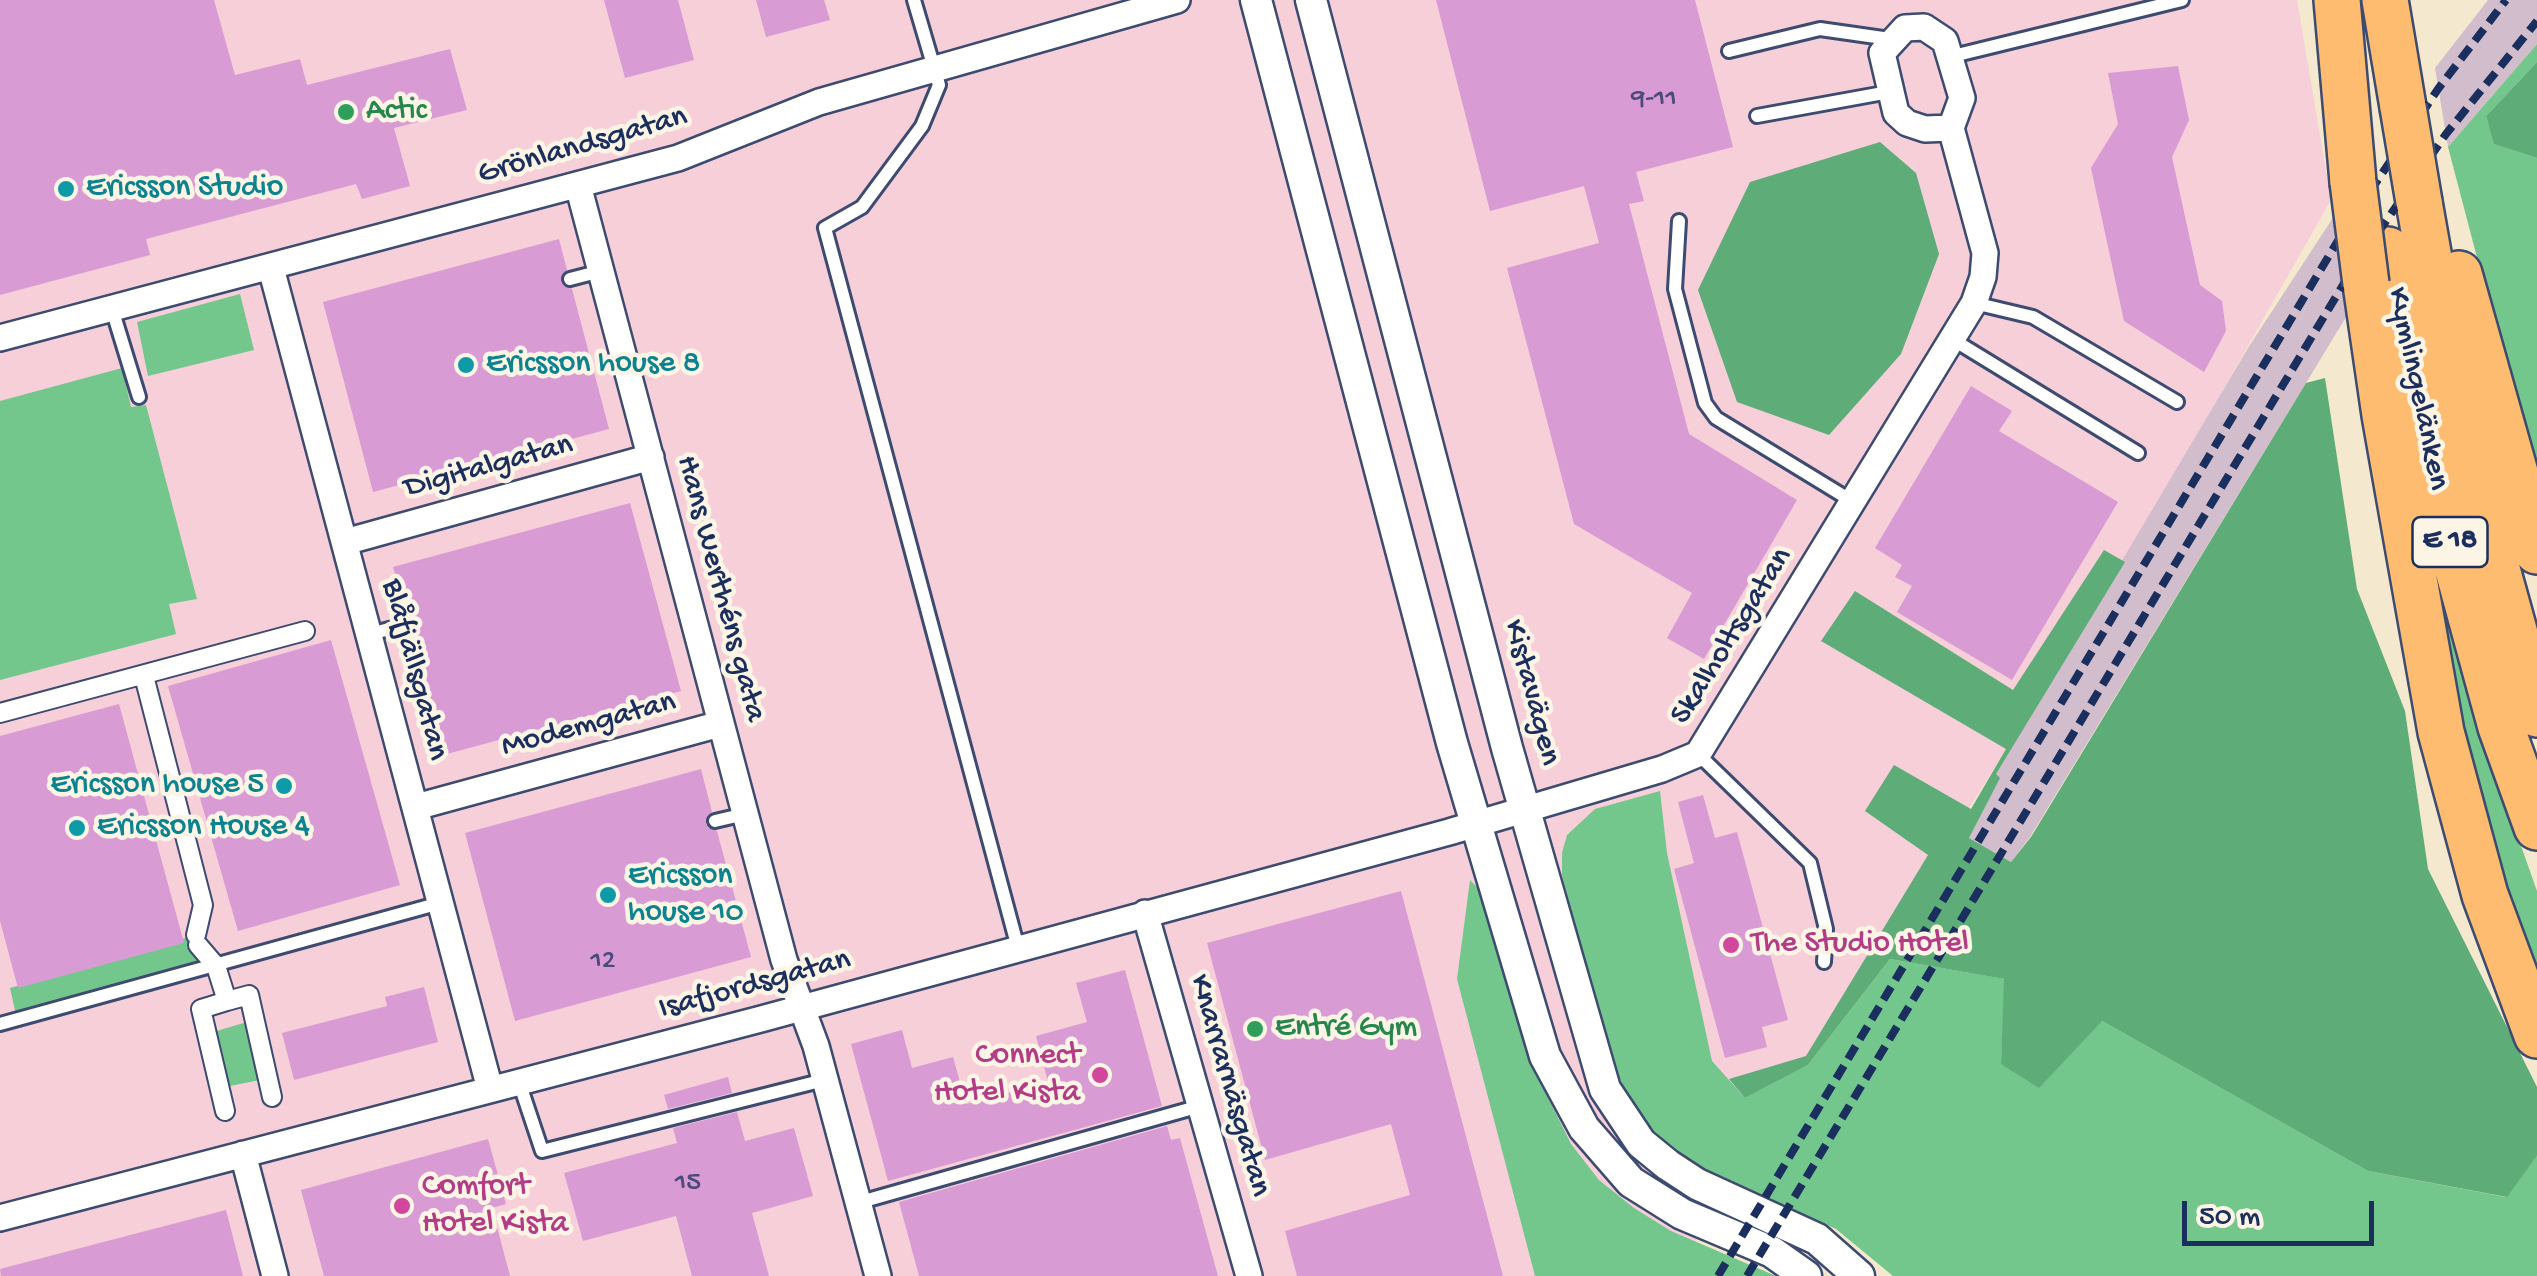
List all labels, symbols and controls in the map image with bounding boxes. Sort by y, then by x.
house number: 9-11 [1631,84,1677,118]
place label: Actic [366,93,427,131]
street label: Grönlandsgatan [474,99,692,195]
marker: Actic [335,101,357,123]
place label: Ericsson Studio [86,170,283,208]
marker: Ericsson Studio [55,178,77,200]
street label: Kymlingelänken [2376,284,2456,494]
place label: Ericsson house 8 [486,346,700,384]
marker: Ericsson house 8 [455,354,477,376]
street label: Digitalgatan [401,427,577,509]
street label: Hans Werthéns gata [665,452,773,726]
road number: E 18 [2412,517,2488,567]
street label: Skalholtsgatan [1663,541,1803,733]
street label: Blåfjällsgatan [370,575,456,765]
street label: Kistavägen [1492,616,1568,770]
street label: Modemgatan [498,684,680,768]
place label: Ericsson house 5 [50,767,264,805]
marker: Ericsson house 5 [273,775,295,797]
place label: Ericsson House 4 [97,809,310,847]
marker: Ericsson House 4 [66,817,88,839]
place label: Ericsson house 10 [628,858,744,933]
marker: Ericsson house 10 [597,884,619,906]
place label: The Studio Hotel [1751,926,1969,964]
marker: The Studio Hotel [1720,934,1742,956]
street label: Isafjordsgatan [655,942,855,1030]
house number: 12 [590,946,616,980]
street label: Knarrarnäsgatan [1178,971,1278,1201]
place label: Entré Gym [1275,1010,1417,1048]
marker: Entré Gym [1244,1018,1266,1040]
place label: Connect Hotel Kista [934,1038,1080,1113]
marker: Connect Hotel Kista [1089,1064,1111,1086]
house number: 15 [675,1168,701,1202]
place label: Comfort Hotel Kista [422,1169,568,1244]
scale bar [2187,1181,2380,1243]
marker: Comfort Hotel Kista [391,1195,413,1217]
text: 50 m [2199,1201,2260,1236]

